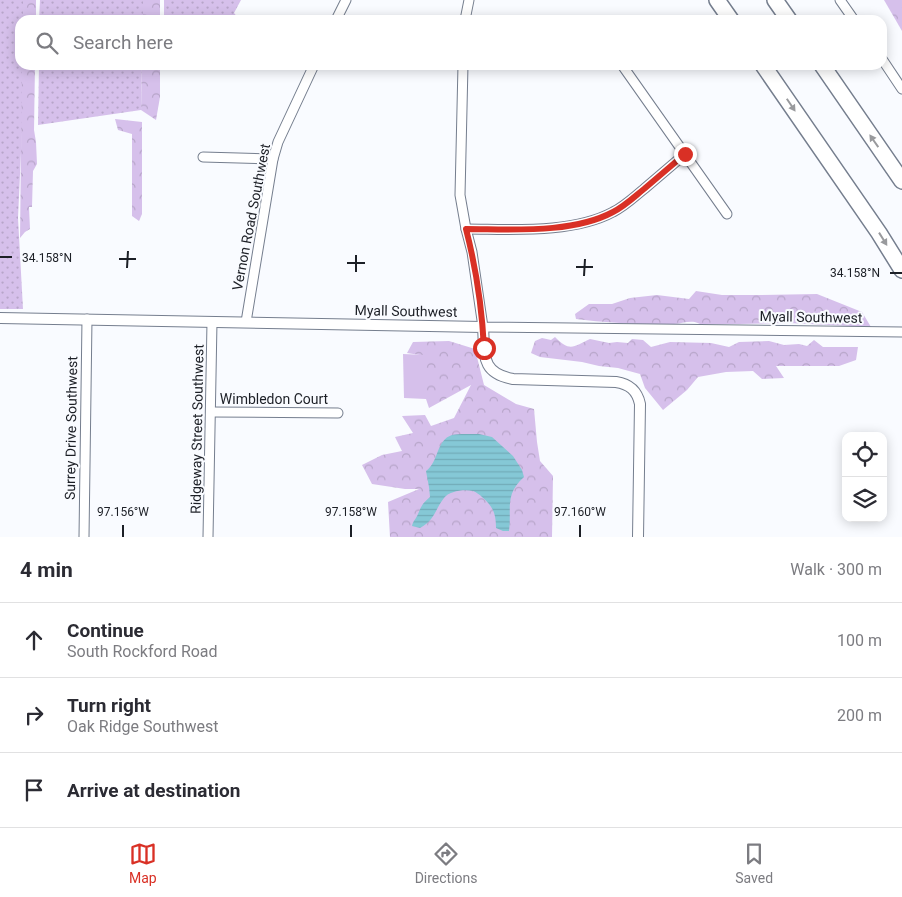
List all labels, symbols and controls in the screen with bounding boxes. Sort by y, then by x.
search box [15,15,887,70]
icon: search [33,29,61,57]
text: Search here [73,31,173,54]
one-way arrow [786,98,796,112]
one-way arrow [869,134,879,148]
street label: Vernon Road Southwest [229,142,273,292]
route end [674,143,697,166]
one-way arrow [878,233,887,246]
text: 34.158°N [22,251,72,265]
text: 34.158°N [830,266,880,280]
street label: Myall Southwest [355,302,458,320]
street label: Myall Southwest [760,308,863,326]
route start [473,337,496,360]
street label: Ridgeway Street Southwest [188,344,206,514]
street label: Surrey Drive Southwest [62,356,80,500]
street label: Wimbledon Court [220,391,329,407]
map controls [842,432,887,522]
button: locate [842,432,887,477]
button: layers [842,477,887,522]
text: 97.156°W [97,505,149,519]
text: 97.158°W [325,505,377,519]
text: 97.160°W [554,505,606,519]
text: 4 min [20,558,73,582]
text: Walk · 300 m [790,560,882,579]
text: Continue [67,619,144,642]
icon: ahead [20,626,48,654]
text: 100 m [837,631,882,650]
text: South Rockford Road [67,642,218,661]
text: Turn right [67,694,151,717]
icon: right [20,701,48,729]
text: 200 m [837,706,882,725]
text: Oak Ridge Southwest [67,717,219,736]
icon: arrive [20,776,48,804]
text: Arrive at destination [67,779,240,802]
tab: Map [129,840,157,886]
tab: Directions [415,840,478,886]
tab: Saved [735,840,773,886]

